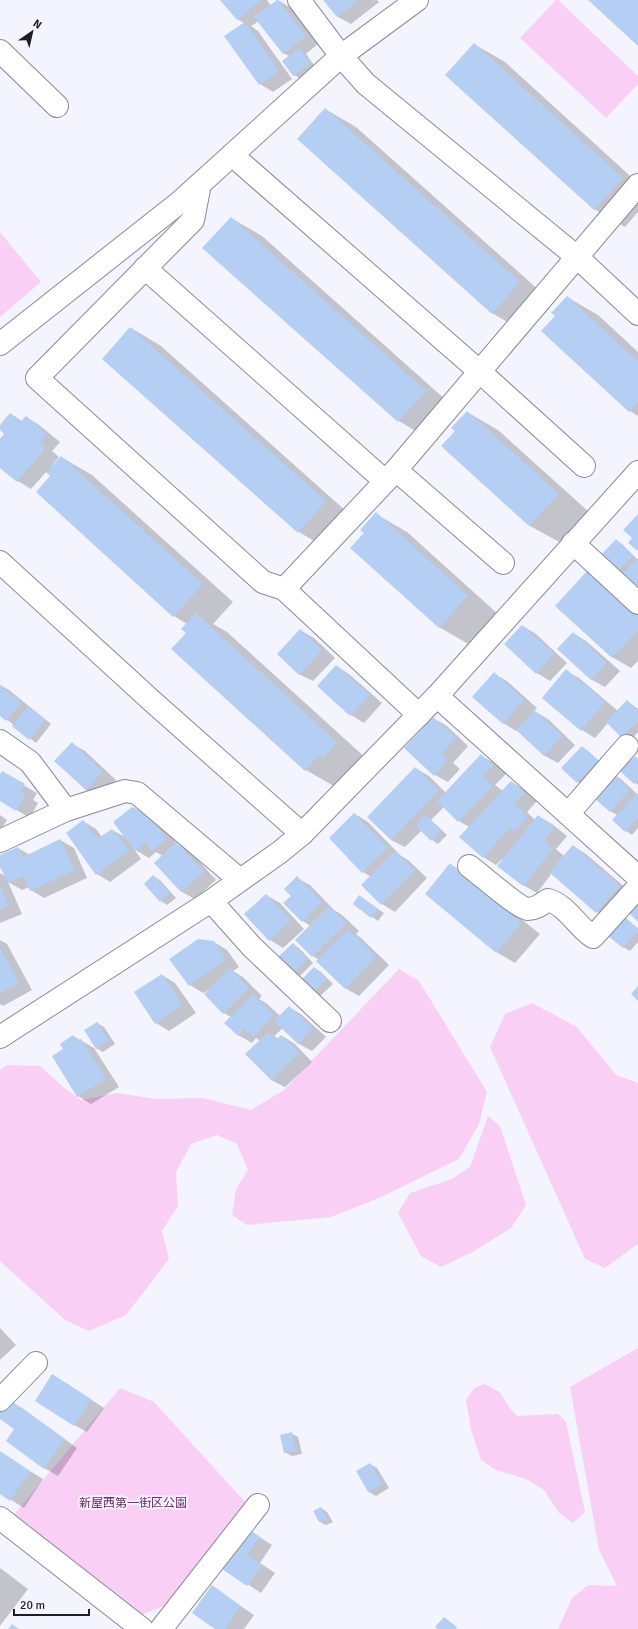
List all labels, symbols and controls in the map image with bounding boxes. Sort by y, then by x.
north arrow [12,12,52,52]
text: N [31,17,44,32]
park label: 新屋西第一街区公園 [79,1496,187,1511]
scale bar [14,1591,89,1617]
text: 20 m [20,1598,45,1613]

